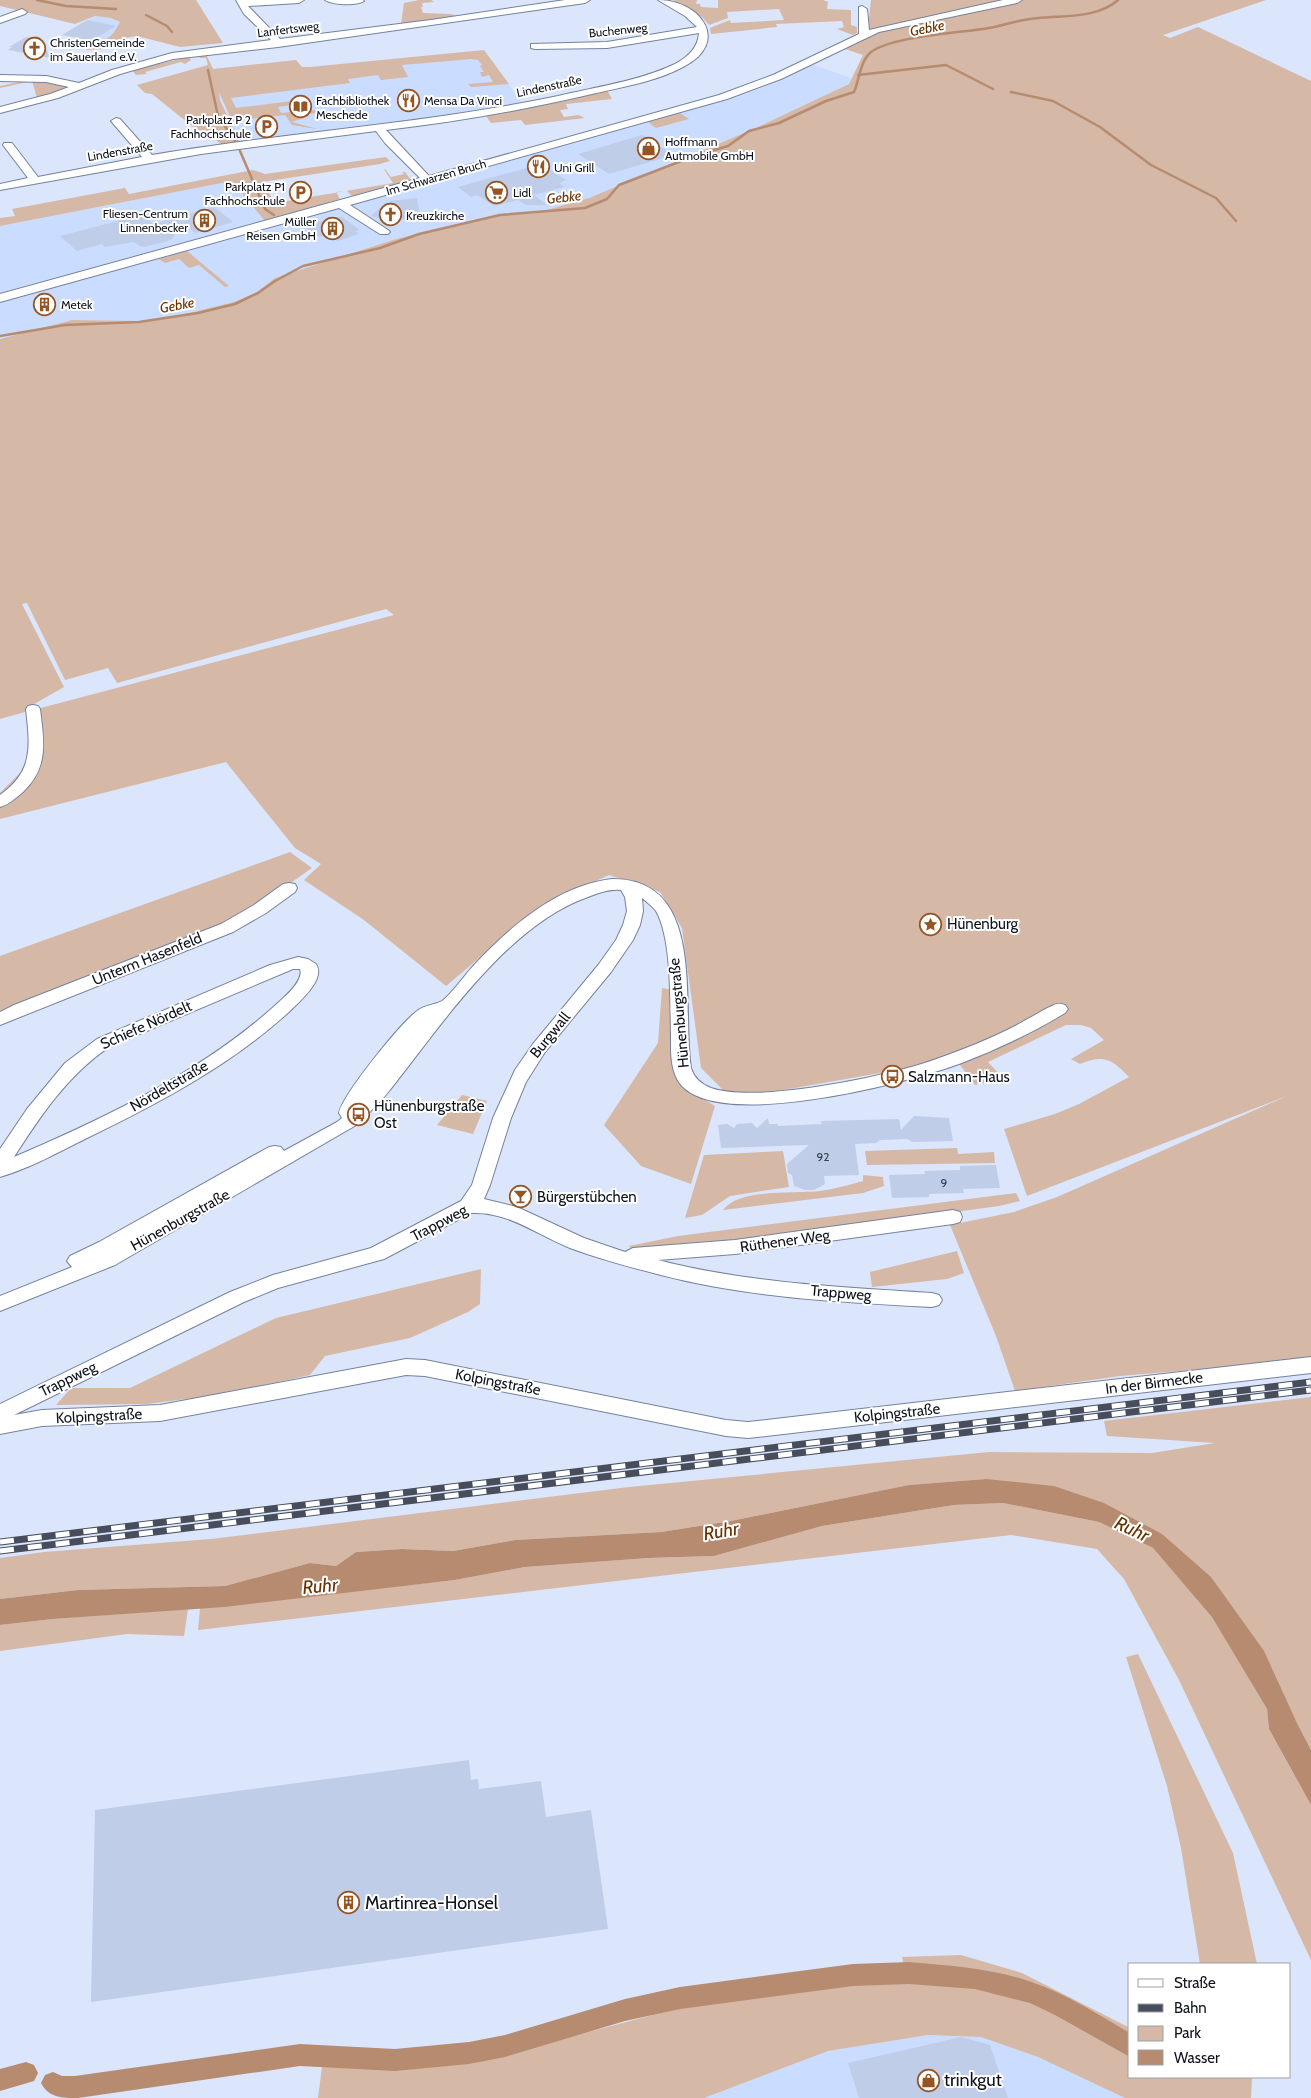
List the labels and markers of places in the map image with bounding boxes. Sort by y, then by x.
place label: ChristenGemeinde im Sauerland e.V. [50,35,145,64]
church icon: ChristenGemeinde im Sauerland e.V. [22,37,46,61]
restaurant icon: Mensa Da Vinci [396,88,420,112]
place label: Fachbibliothek Meschede [316,93,390,122]
place label: Mensa Da Vinci [424,93,502,108]
library icon: Fachbibliothek Meschede [288,95,312,119]
place label: Parkplatz P 2 Fachhochschule [171,112,251,141]
parking icon: Parkplatz P 2 Fachhochschule [255,114,279,138]
place label: Hoffmann Autmobile GmbH [665,134,754,163]
shop icon: Hoffmann Autmobile GmbH [637,136,661,160]
restaurant icon: Uni Grill [526,155,550,179]
place label: Uni Grill [554,160,595,175]
place label: Parkplatz P1 Fachhochschule [205,179,285,208]
supermarket icon: Lidl [485,180,509,204]
parking icon: Parkplatz P1 Fachhochschule [289,181,313,205]
place label: Lidl [513,185,531,200]
church icon: Kreuzkirche [378,203,402,227]
place label: Fliesen-Centrum Linnenbecker [103,206,188,235]
building icon: Fliesen-Centrum Linnenbecker [192,208,216,232]
place label: Kreuzkirche [406,208,464,223]
place label: Müller Reisen GmbH [246,214,316,243]
building icon: Müller Reisen GmbH [320,216,344,240]
building icon: Metek [33,292,57,316]
place label: Metek [61,297,93,312]
place icon: Hünenburg [919,912,943,936]
place label: Hünenburg [947,915,1019,933]
bus stop icon: Salzmann-Haus [880,1065,904,1089]
place label: Salzmann-Haus [908,1068,1010,1086]
place label: Hünenburgstraße Ost [374,1097,485,1132]
bus stop icon: Hünenburgstraße Ost [346,1103,370,1127]
bar icon: Bürgerstübchen [509,1185,533,1209]
place label: Bürgerstübchen [537,1188,637,1206]
building icon: Martinrea-Honsel [337,1891,361,1915]
place label: Martinrea-Honsel [365,1892,499,1914]
shop icon: trinkgut [916,2068,940,2092]
place label: trinkgut [944,2069,1002,2091]

